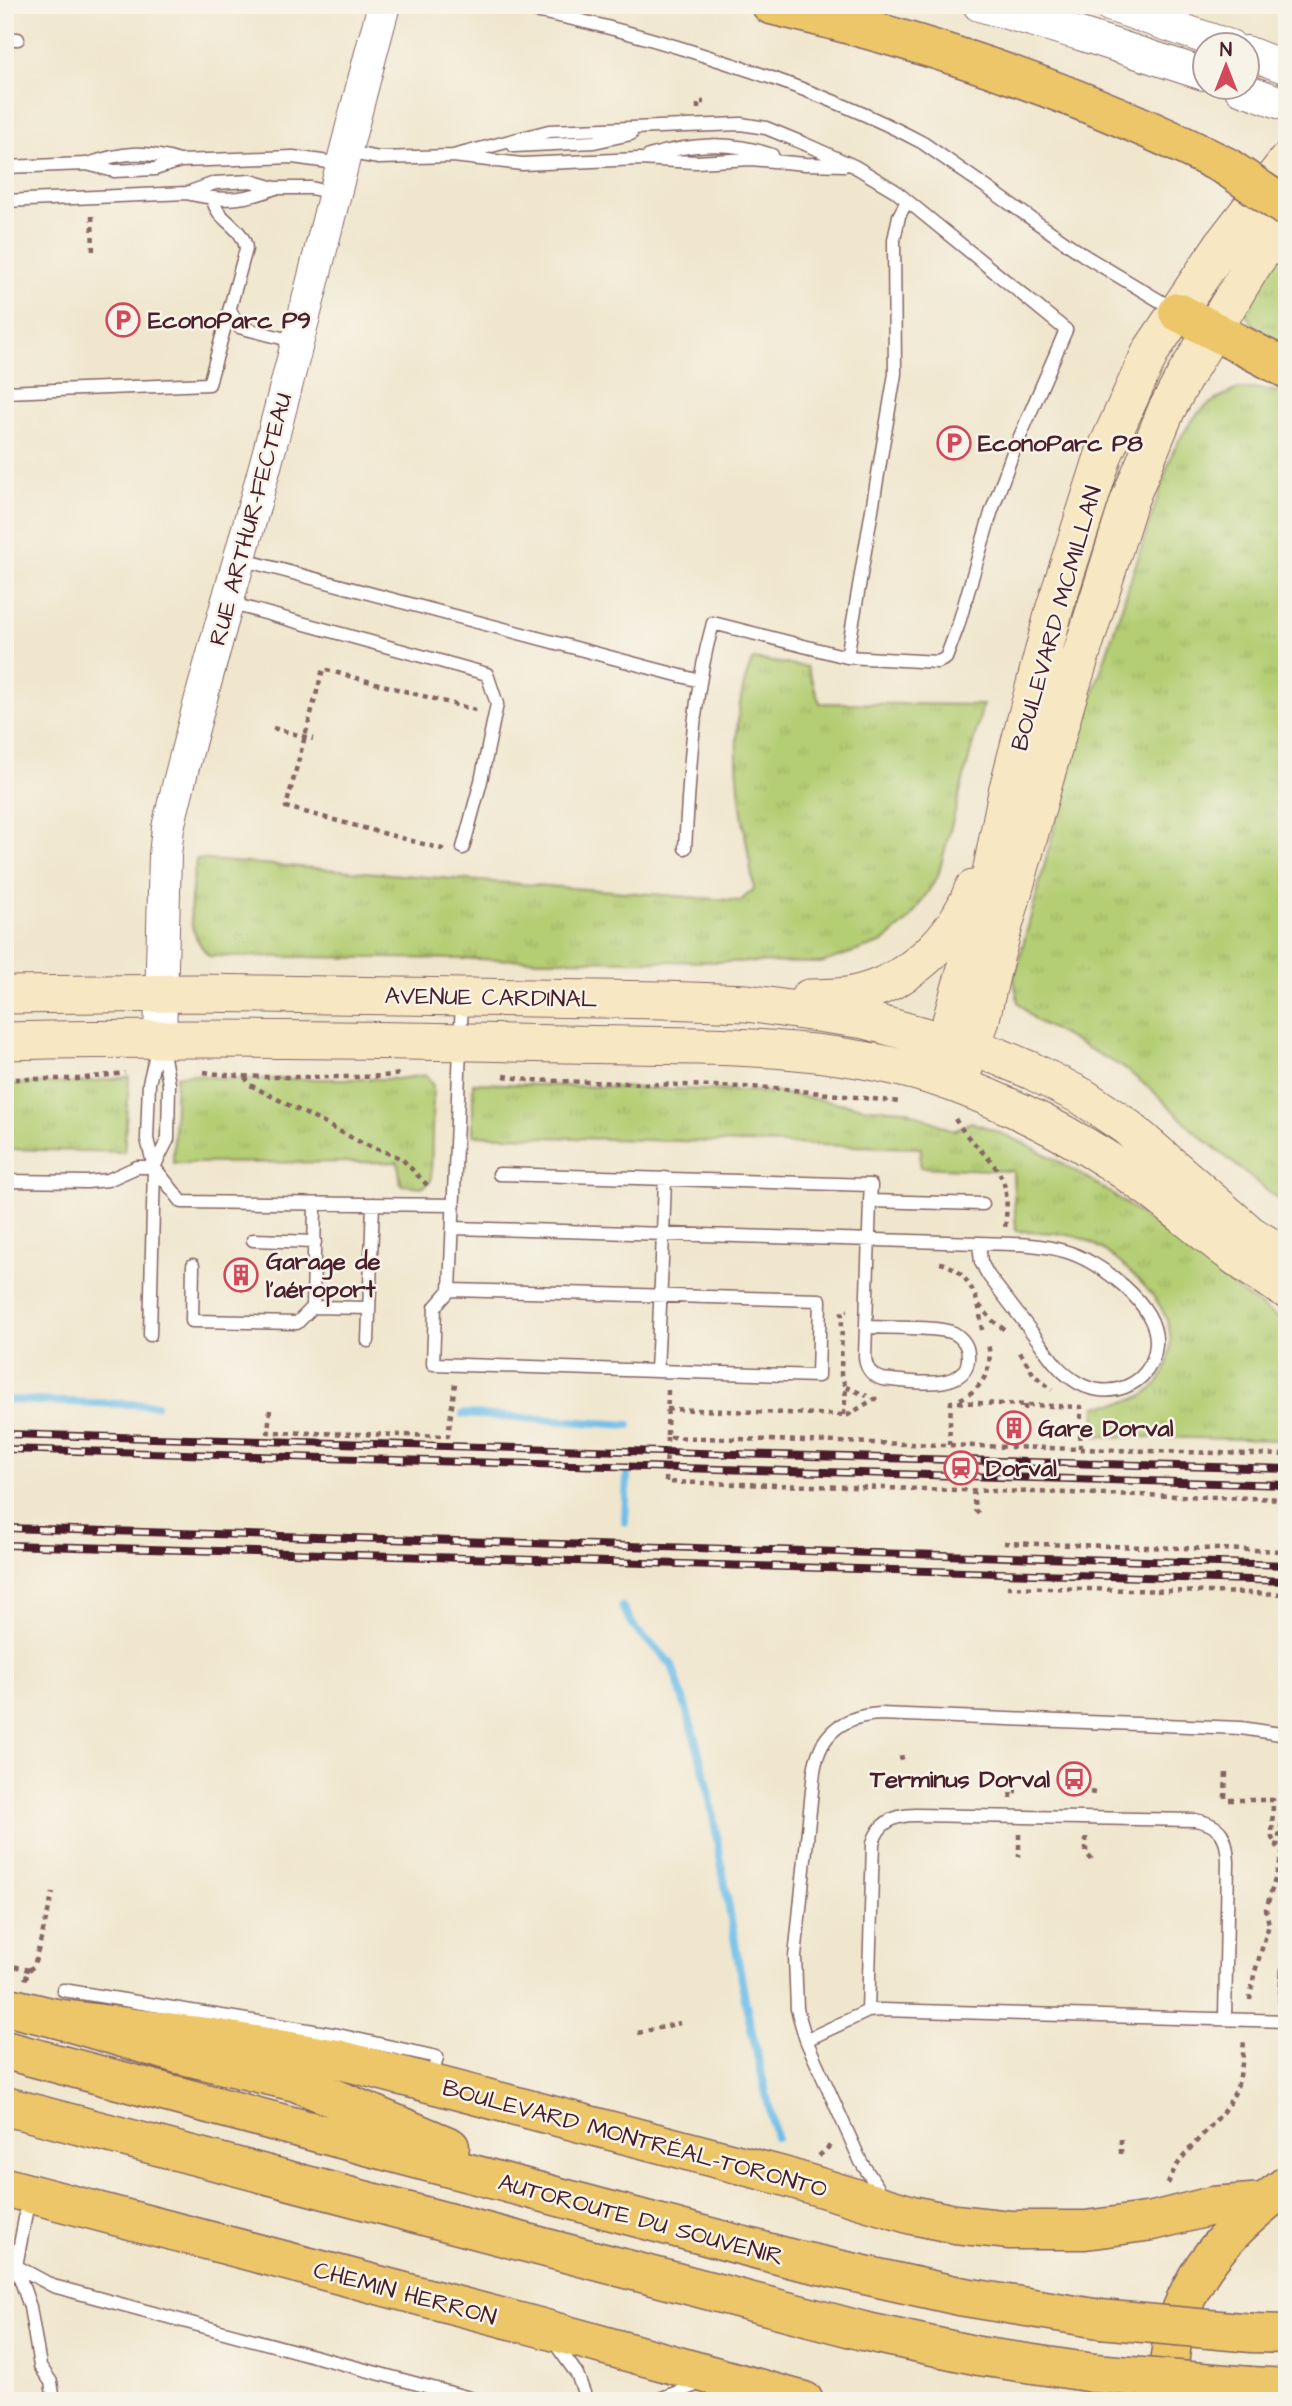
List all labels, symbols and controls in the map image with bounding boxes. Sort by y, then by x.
north arrow [1190,32,1260,102]
text: N [1220,37,1232,64]
parking icon: EconoParc P9 [104,301,142,339]
place label: EconoParc P9 [148,304,311,338]
street label: RUE ARTHUR-FECTEAU [201,389,301,649]
parking icon: EconoParc P8 [935,424,973,462]
place label: EconoParc P8 [978,427,1143,461]
street label: BOULEVARD MCMILLAN [1003,482,1111,755]
street label: AVENUE CARDINAL [384,979,598,1017]
place label: Garage de l'aéroport [266,1245,381,1307]
building icon: Garage de l'aéroport [222,1256,260,1294]
building icon: Gare Dorval [995,1409,1033,1447]
place label: Gare Dorval [1038,1412,1174,1446]
station icon: Dorval [942,1449,980,1487]
place label: Dorval [986,1452,1057,1486]
bus stop icon: Terminus Dorval [1055,1760,1093,1798]
place label: Terminus Dorval [869,1763,1050,1797]
street label: BOULEVARD MONTRÉAL-TORONTO [439,2071,831,2207]
street label: AUTOROUTE DU SOUVENIR [494,2166,787,2274]
street label: CHEMIN HERRON [310,2253,500,2335]

